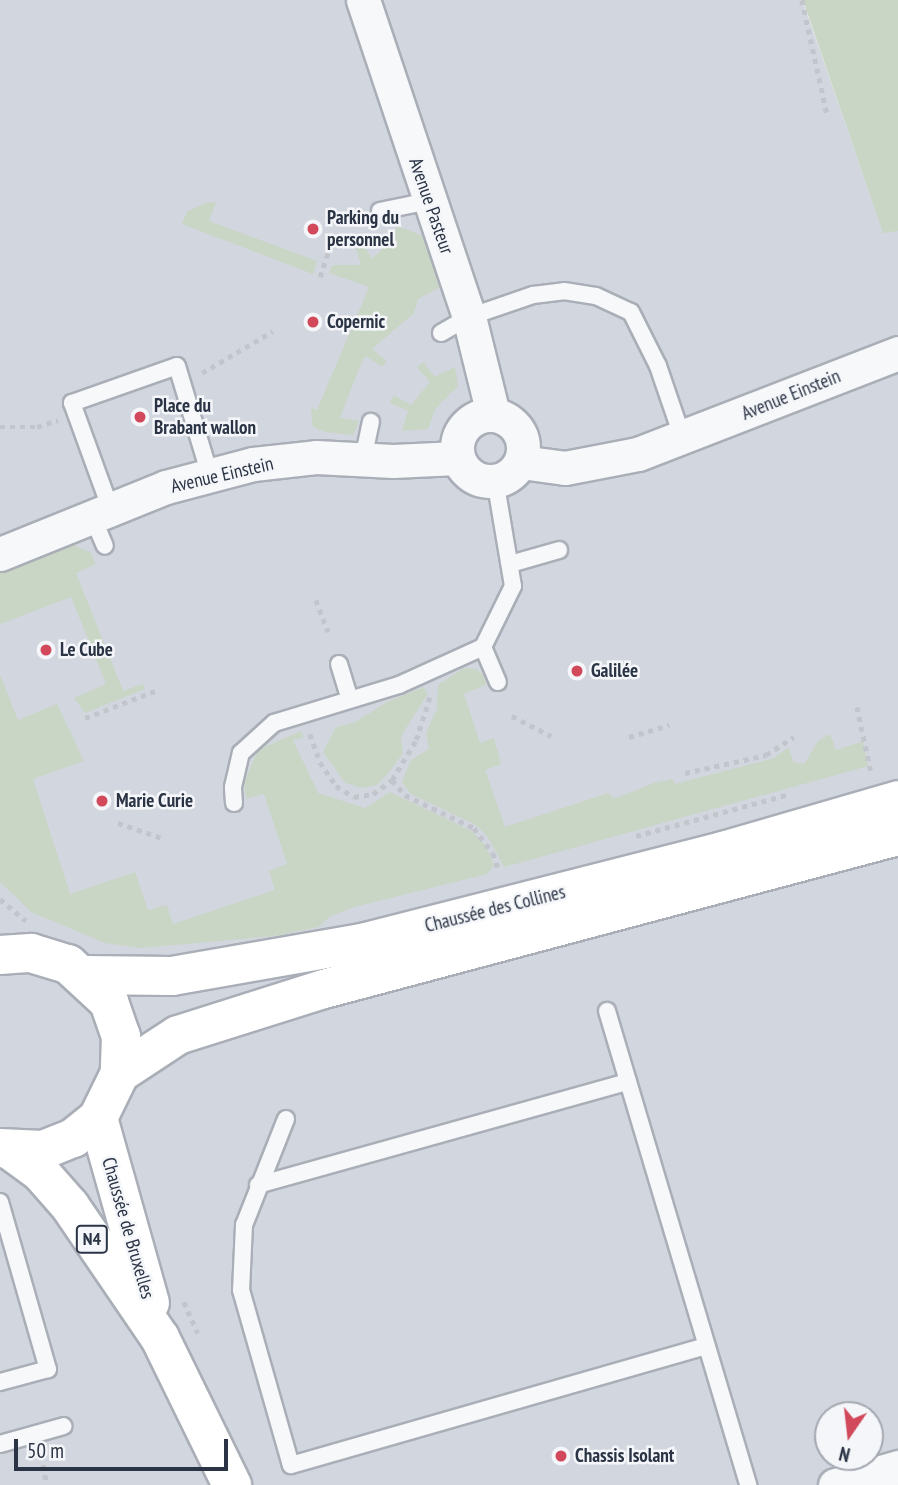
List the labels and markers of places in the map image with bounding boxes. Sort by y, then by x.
place label: Parking du personnel [327,207,399,251]
marker: Parking du personnel [305,221,321,237]
place label: Copernic [327,311,385,333]
marker: Copernic [305,314,321,330]
place label: Place du Brabant wallon [154,395,256,439]
marker: Place du Brabant wallon [132,409,148,425]
place label: Le Cube [60,639,113,661]
marker: Le Cube [38,642,54,658]
place label: Galilée [591,660,638,682]
marker: Galilée [569,663,585,679]
place label: Marie Curie [116,790,193,812]
marker: Marie Curie [94,793,110,809]
place label: Chassis Isolant [575,1445,674,1467]
marker: Chassis Isolant [553,1448,569,1464]

